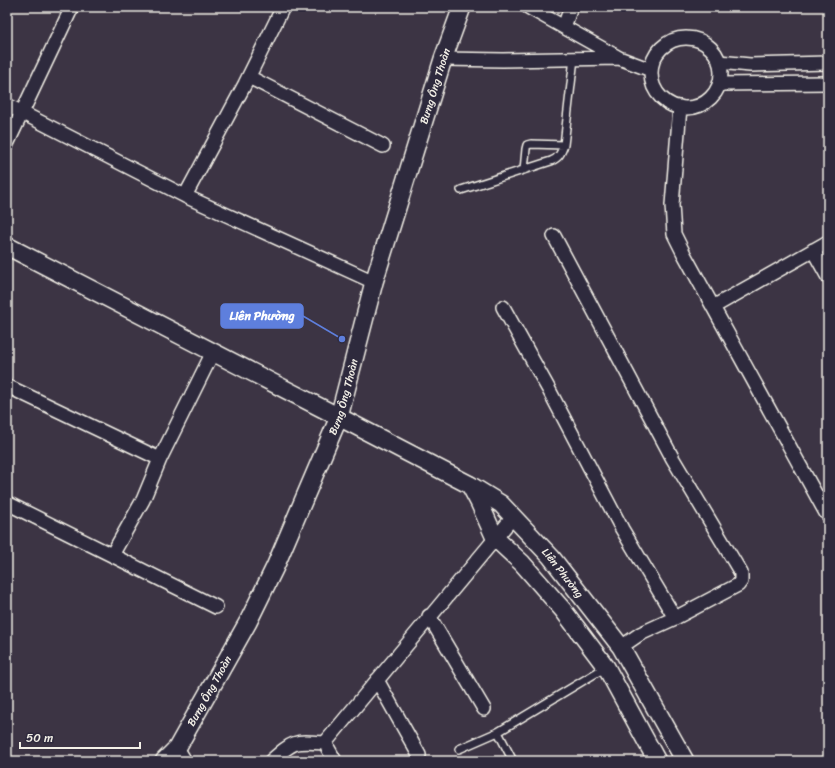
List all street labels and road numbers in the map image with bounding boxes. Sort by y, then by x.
street label: Bưng Ông Thoàn [414,45,456,126]
street label: Bưng Ông Thoàn [323,357,363,438]
street label: Liên Phường [537,543,589,602]
street label: Bưng Ông Thoàn [182,652,237,730]

